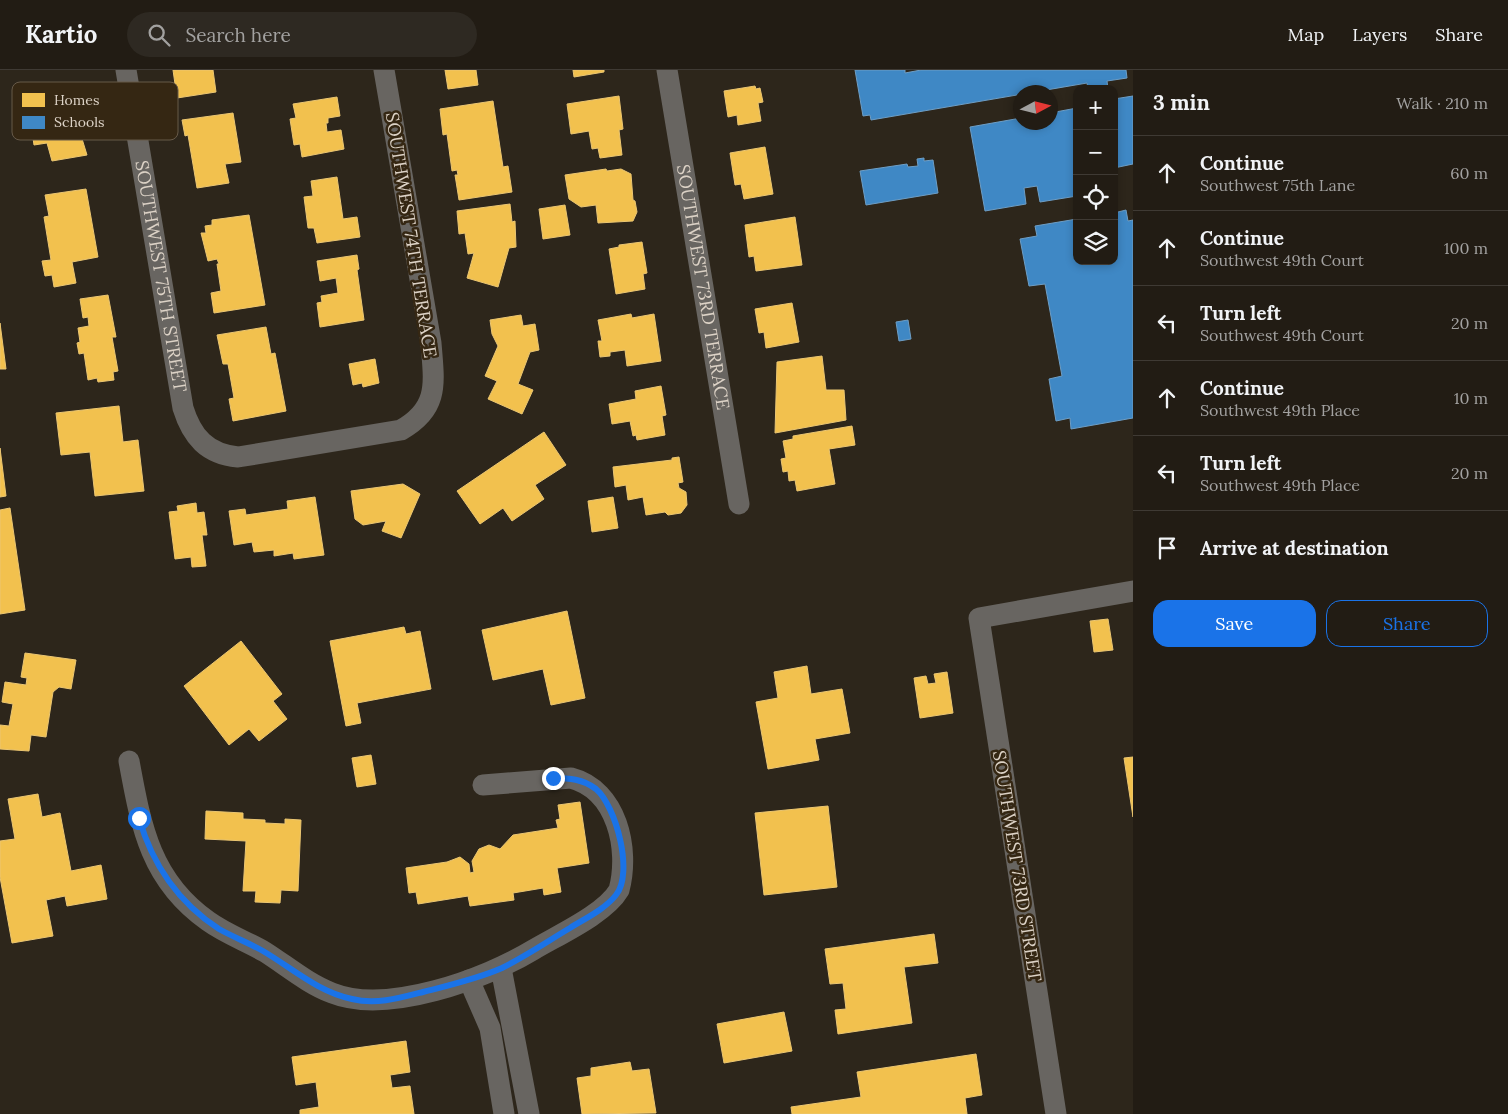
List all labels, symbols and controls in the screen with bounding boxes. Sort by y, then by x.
search box [127,12,477,57]
text: Kartio [25,19,97,50]
icon: search [145,21,173,49]
text: Search here [185,23,291,47]
text: Map [1288,23,1324,46]
text: Layers [1352,23,1407,46]
text: Share [1435,23,1483,46]
legend [12,82,178,140]
north arrow [1013,85,1058,130]
map controls [1073,85,1118,265]
button: + [1073,85,1118,130]
text: 3 min [1153,89,1210,116]
text: Homes [54,91,99,109]
text: Walk · 210 m [1396,93,1488,113]
street label: SOUTHWEST 74TH TERRACE [381,110,442,359]
text: Schools [54,113,104,131]
button: − [1073,130,1118,175]
text: Continue [1200,151,1284,175]
street label: SOUTHWEST 75TH STREET [130,158,192,394]
icon: ahead [1153,159,1181,187]
street label: SOUTHWEST 73RD TERRACE [672,163,735,411]
text: 60 m [1450,163,1488,183]
button: locate [1073,175,1118,220]
text: Southwest 75th Lane [1200,175,1355,195]
button: layers [1073,220,1118,265]
text: Continue [1200,226,1284,250]
icon: ahead [1153,234,1181,262]
text: 100 m [1444,238,1488,258]
text: Southwest 49th Court [1200,250,1364,270]
text: Turn left [1200,301,1281,325]
icon: left [1153,309,1181,337]
text: 20 m [1451,313,1488,333]
text: Southwest 49th Court [1200,325,1364,345]
text: Continue [1200,376,1284,400]
icon: ahead [1153,384,1181,412]
text: 10 m [1454,388,1488,408]
text: Southwest 49th Place [1200,400,1360,420]
text: Turn left [1200,451,1281,475]
icon: left [1153,459,1181,487]
text: 20 m [1451,463,1488,483]
text: Southwest 49th Place [1200,475,1360,495]
icon: arrive [1153,534,1181,562]
text: Arrive at destination [1200,536,1389,560]
button: Save [1153,600,1316,647]
button: Share [1326,600,1488,647]
street label: SOUTHWEST 73RD STREET [988,749,1047,984]
route end [542,767,565,790]
route start [128,807,151,830]

